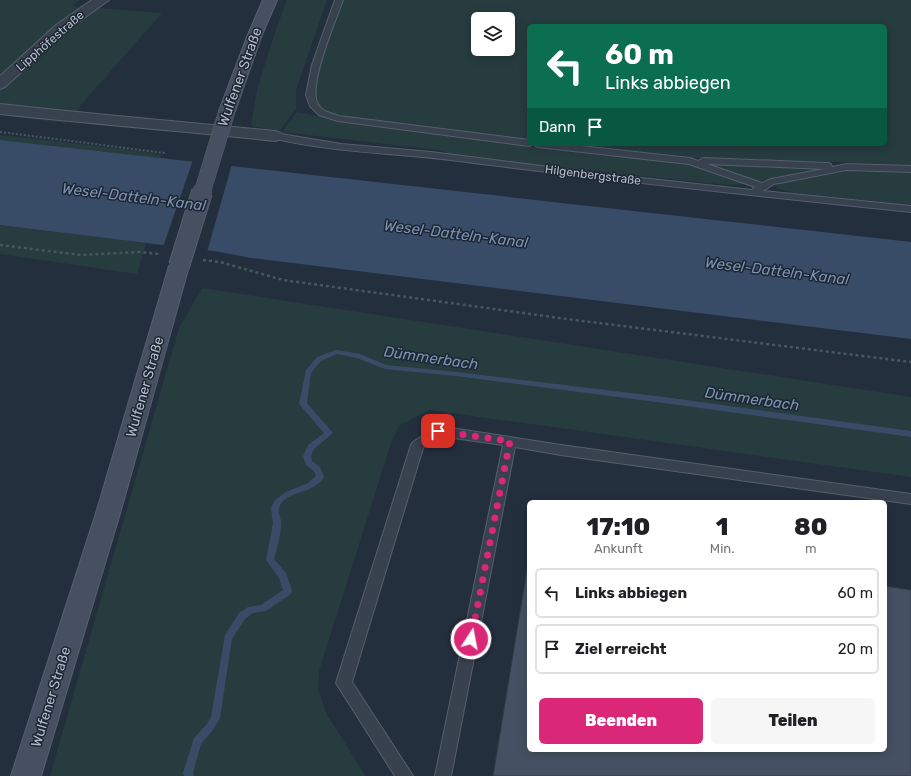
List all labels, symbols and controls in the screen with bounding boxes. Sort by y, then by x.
street label: Lipphöfestraße [13,8,87,74]
map controls [471,12,515,56]
button: layers [471,12,515,56]
street label: Wulfener Straße [214,25,266,129]
text: 60 m [605,38,674,71]
icon: left [539,40,591,92]
text: Links abbiegen [605,72,731,94]
icon: arrive [584,116,606,138]
text: Dann [539,118,576,136]
street label: Hilgenbergstraße [544,162,642,188]
water label: Wesel-Datteln-Kanal [61,179,207,215]
water label: Wesel-Datteln-Kanal [383,216,529,252]
water label: Wesel-Datteln-Kanal [704,253,850,289]
street label: Wulfener Straße [123,335,168,439]
water label: Dümmerbach [383,342,479,374]
water label: Dümmerbach [704,383,800,415]
pin [421,414,455,448]
icon: arrive [427,420,449,442]
text: 17:10 [587,513,650,541]
text: 1 [716,513,729,541]
text: 80 [794,513,827,541]
text: Ankunft [594,541,643,556]
text: Min. [710,541,734,556]
text: m [805,541,817,556]
icon: left [541,582,563,604]
text: Links abbiegen [575,584,687,602]
text: 60 m [837,584,873,602]
position arrow [450,618,492,660]
icon: arrive [541,638,563,660]
text: Ziel erreicht [575,640,667,658]
text: 20 m [838,640,873,658]
street label: Wulfener Straße [28,645,74,749]
button: Beenden [539,698,703,744]
button: Teilen [711,698,875,744]

